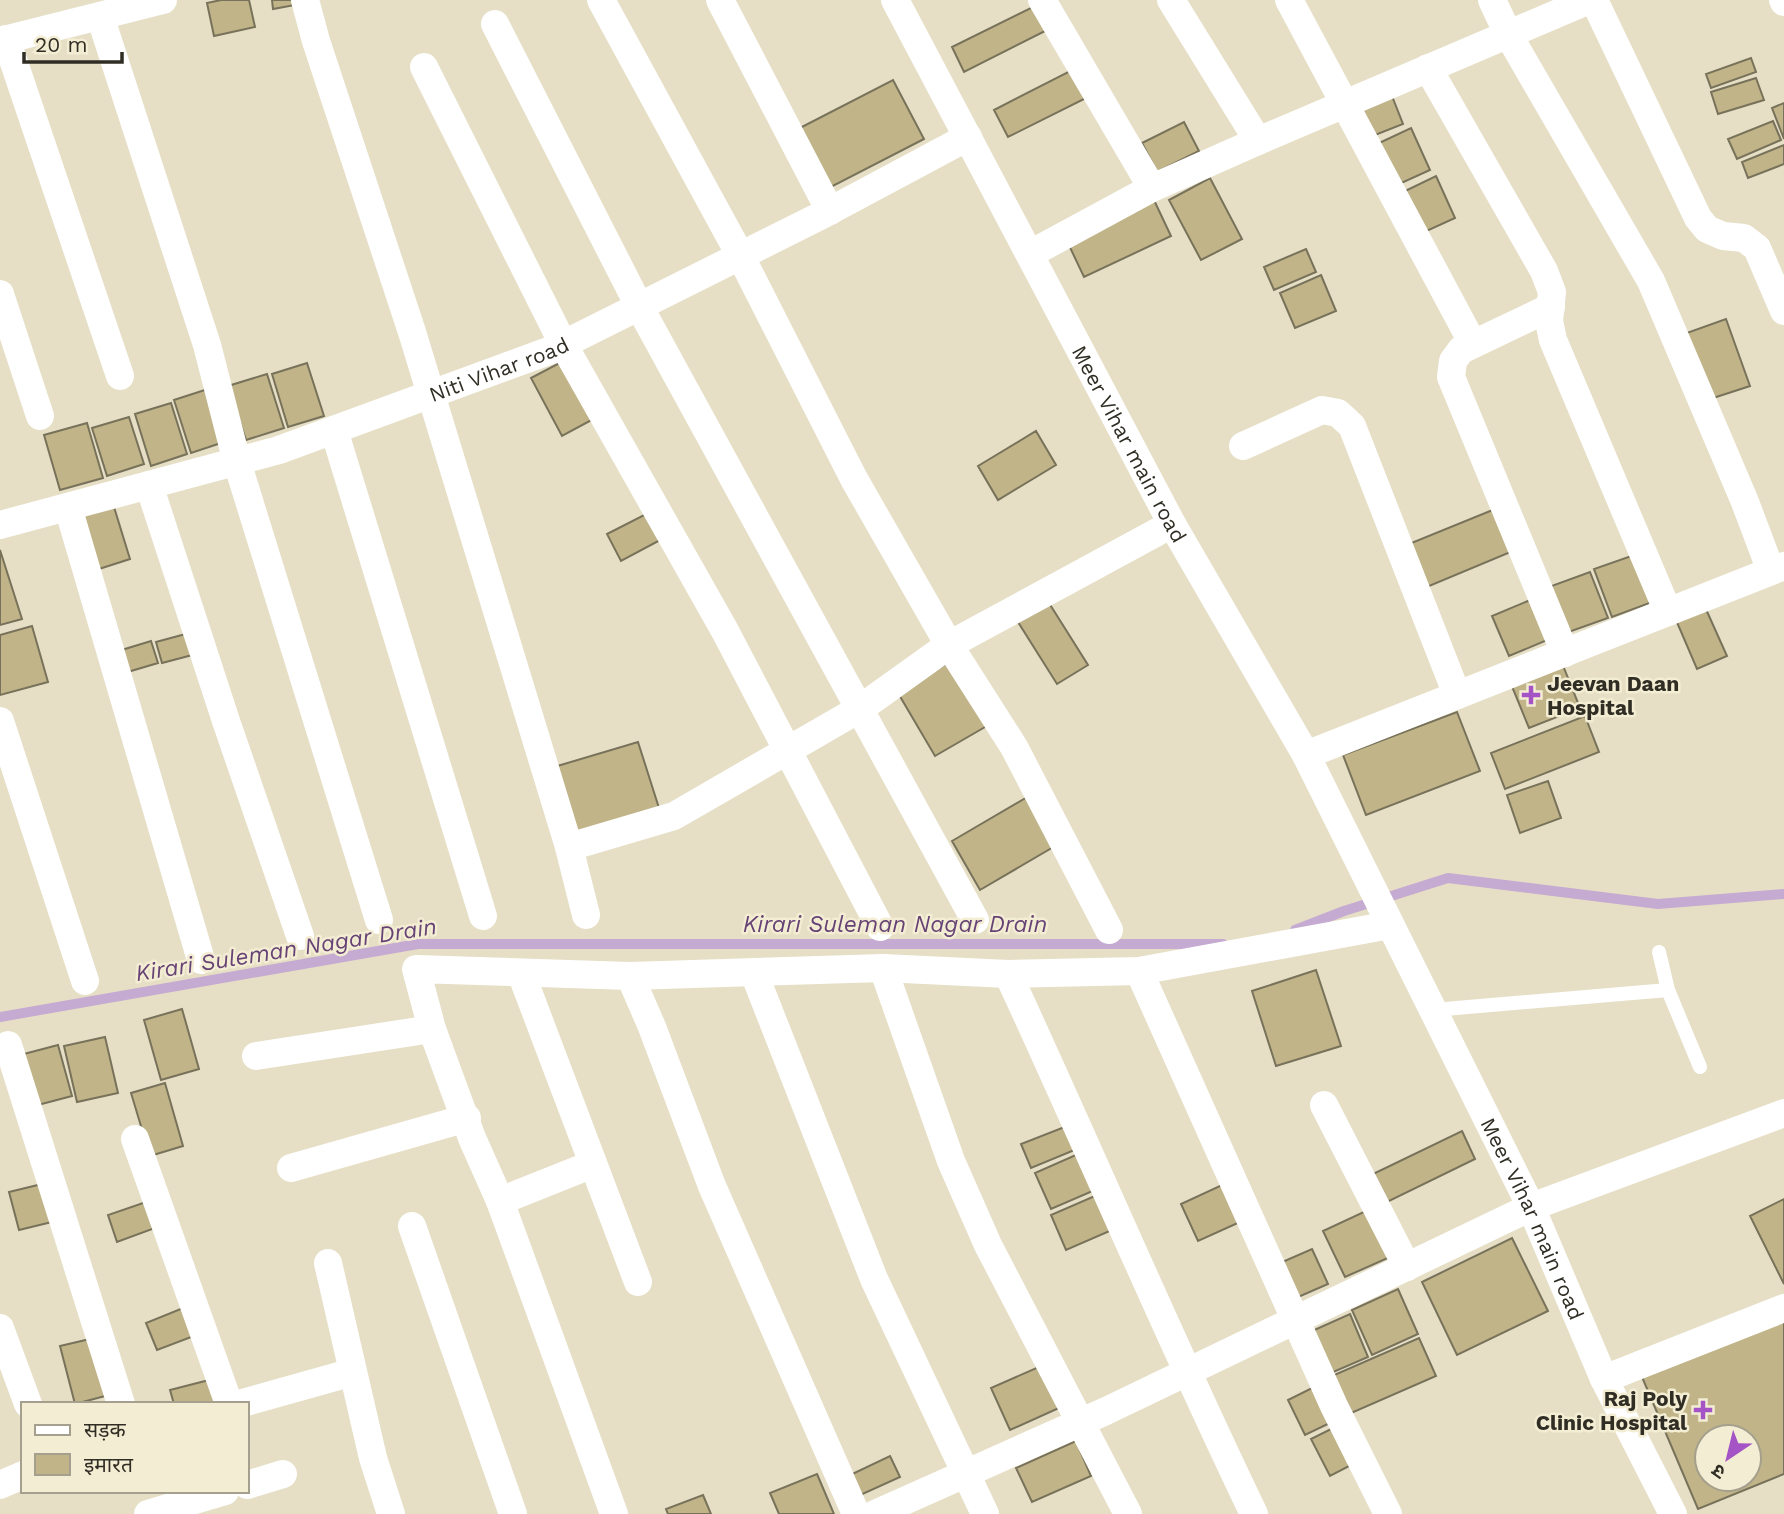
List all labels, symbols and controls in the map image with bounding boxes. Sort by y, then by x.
scale bar [24,21,122,65]
text: 20 m [35,32,87,57]
street label: Niti Vihar road [425,331,573,406]
street label: Meer Vihar main road [1067,341,1192,547]
place label: Jeevan Daan Hospital [1547,671,1679,720]
marker: Jeevan Daan Hospital [1521,685,1541,705]
water label: Kirari Suleman Nagar Drain [743,911,1047,938]
water label: Kirari Suleman Nagar Drain [133,913,439,987]
street label: Meer Vihar main road [1476,1113,1590,1323]
place label: Raj Poly Clinic Hospital [1536,1386,1687,1435]
marker: Raj Poly Clinic Hospital [1693,1400,1713,1420]
legend [21,1402,248,1493]
text: सड़क [84,1417,126,1442]
north arrow [1693,1423,1763,1493]
text: इमारत [84,1452,134,1477]
text: उ [1707,1458,1730,1484]

